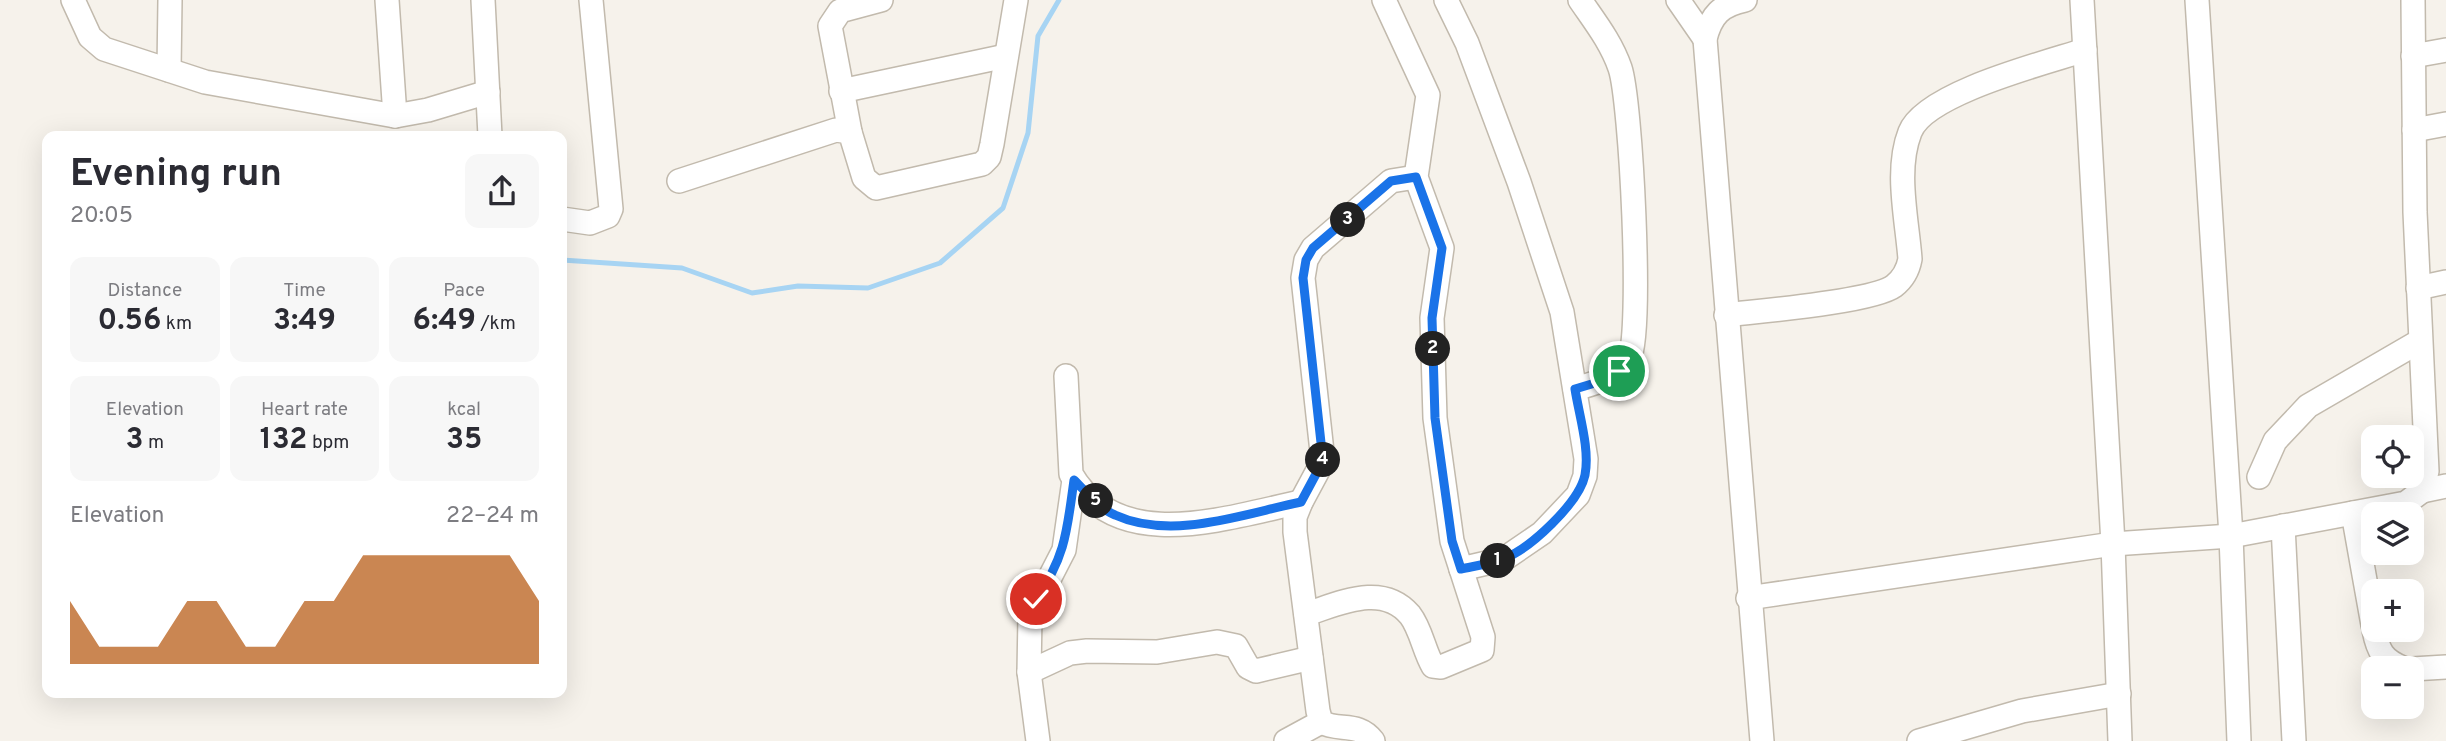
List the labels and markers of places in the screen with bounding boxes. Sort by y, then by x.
pin: 3 [1330,202,1366,238]
pin: 2 [1416,332,1450,366]
pin [1589,341,1649,401]
pin: 4 [1306,442,1340,477]
pin: 5 [1078,484,1114,518]
pin: 1 [1480,544,1516,578]
pin [1006,569,1066,629]

